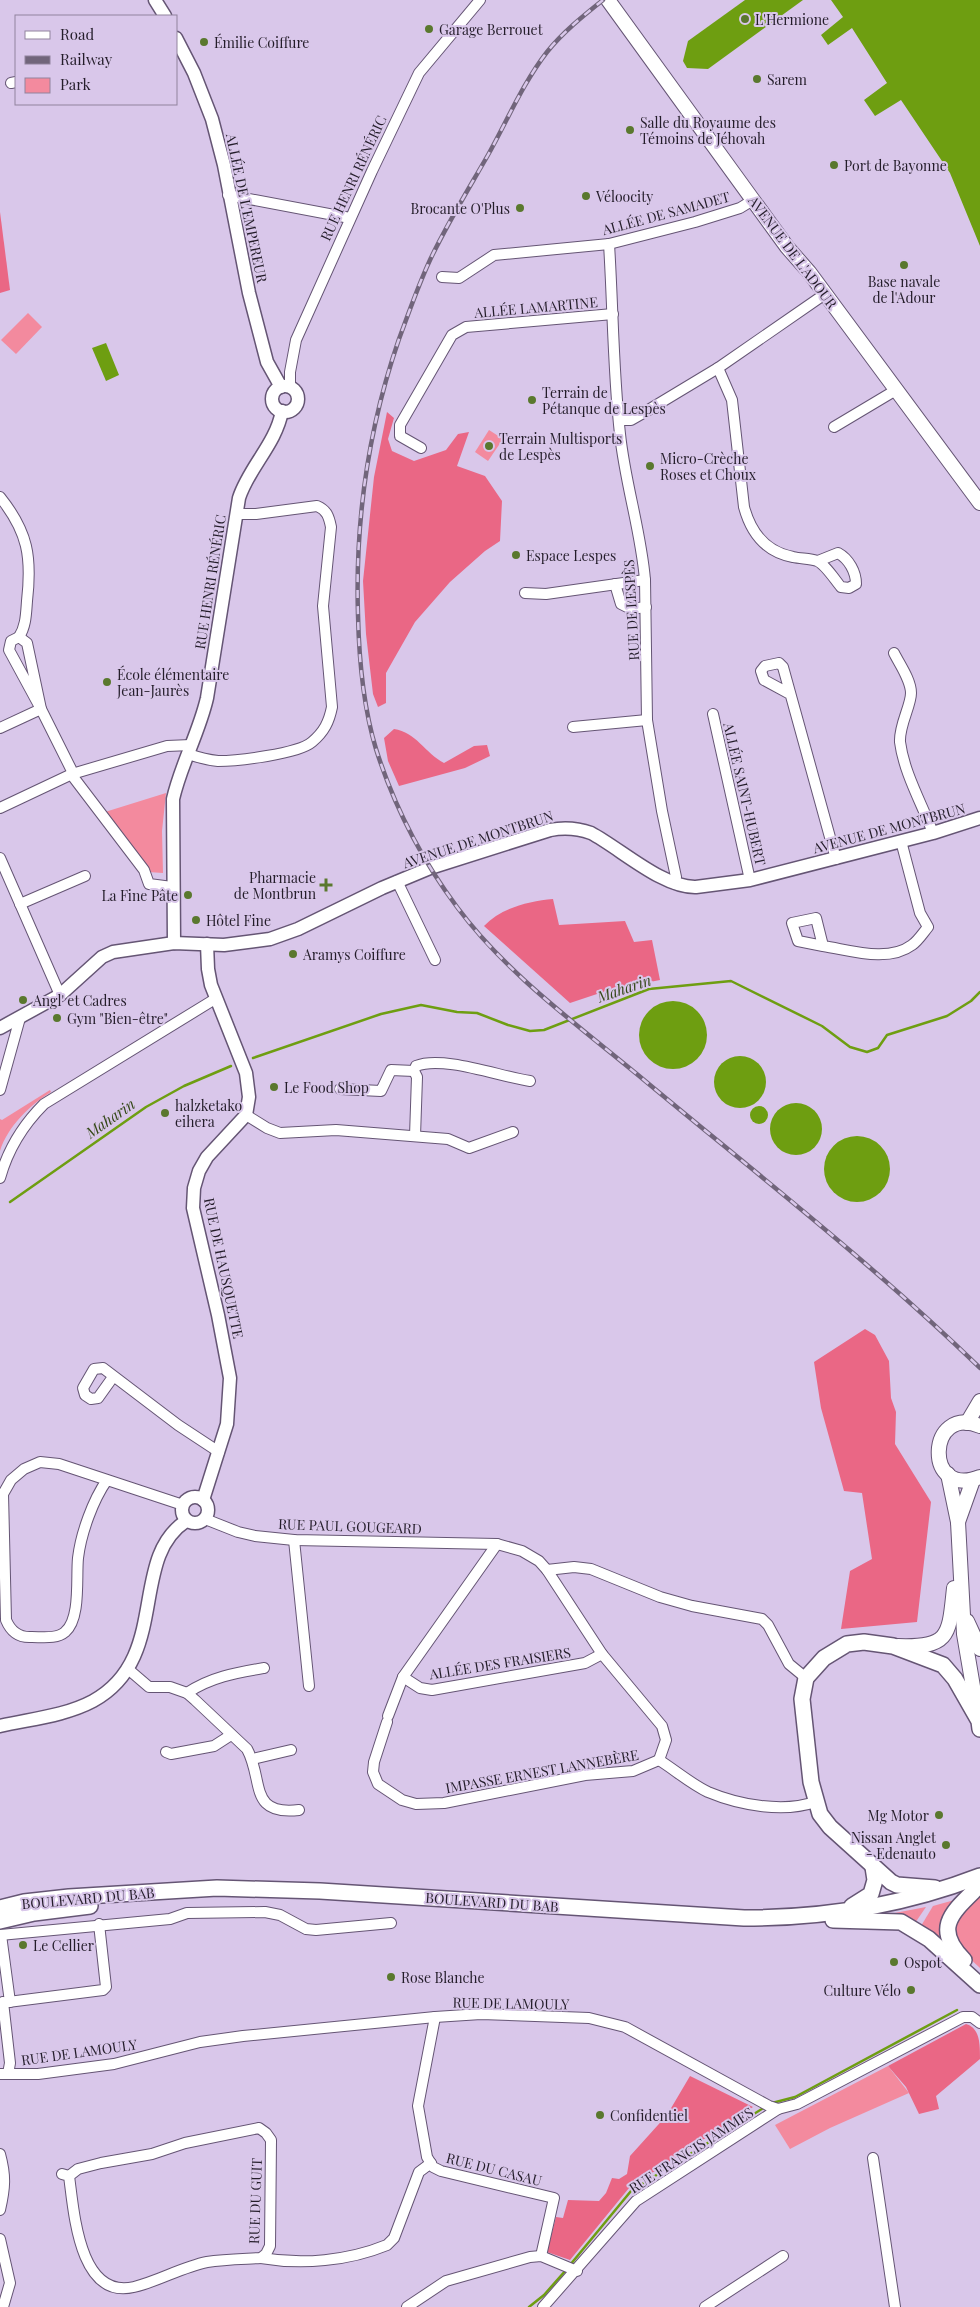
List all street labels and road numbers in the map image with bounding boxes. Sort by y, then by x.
street label: RUE HENRI RÉNÉRIC [316,112,390,244]
street label: ALLÉE DE L'EMPEREUR [222,131,272,285]
street label: ALLÉE DE SAMADET [599,187,732,239]
street label: AVENUE DE L'ADOUR [744,191,842,313]
street label: ALLÉE LAMARTINE [472,292,599,322]
street label: RUE HENRI RÉNÉRIC [190,513,230,651]
street label: RUE DE LESPÈS [619,559,643,661]
street label: ALLÉE SAINT-HUBERT [719,720,771,868]
street label: AVENUE DE MONTBRUN [810,798,967,858]
street label: AVENUE DE MONTBRUN [400,806,556,873]
street label: RUE DE HAUSQUETTE [200,1196,248,1340]
street label: RUE PAUL GOUGEARD [278,1514,422,1538]
street label: ALLÉE DES FRAISIERS [427,1642,572,1684]
street label: IMPASSE ERNEST LANNEBÈRE [444,1745,640,1797]
street label: BOULEVARD DU BAB [21,1883,156,1913]
street label: BOULEVARD DU BAB [425,1888,559,1916]
street label: RUE DE LAMOULY [452,1992,570,2014]
street label: RUE DE LAMOULY [20,2034,139,2070]
street label: RUE FRANCIS JAMMES [625,2103,757,2197]
street label: RUE DU CASAU [444,2148,544,2190]
street label: RUE DU GUIT [244,2157,266,2245]

